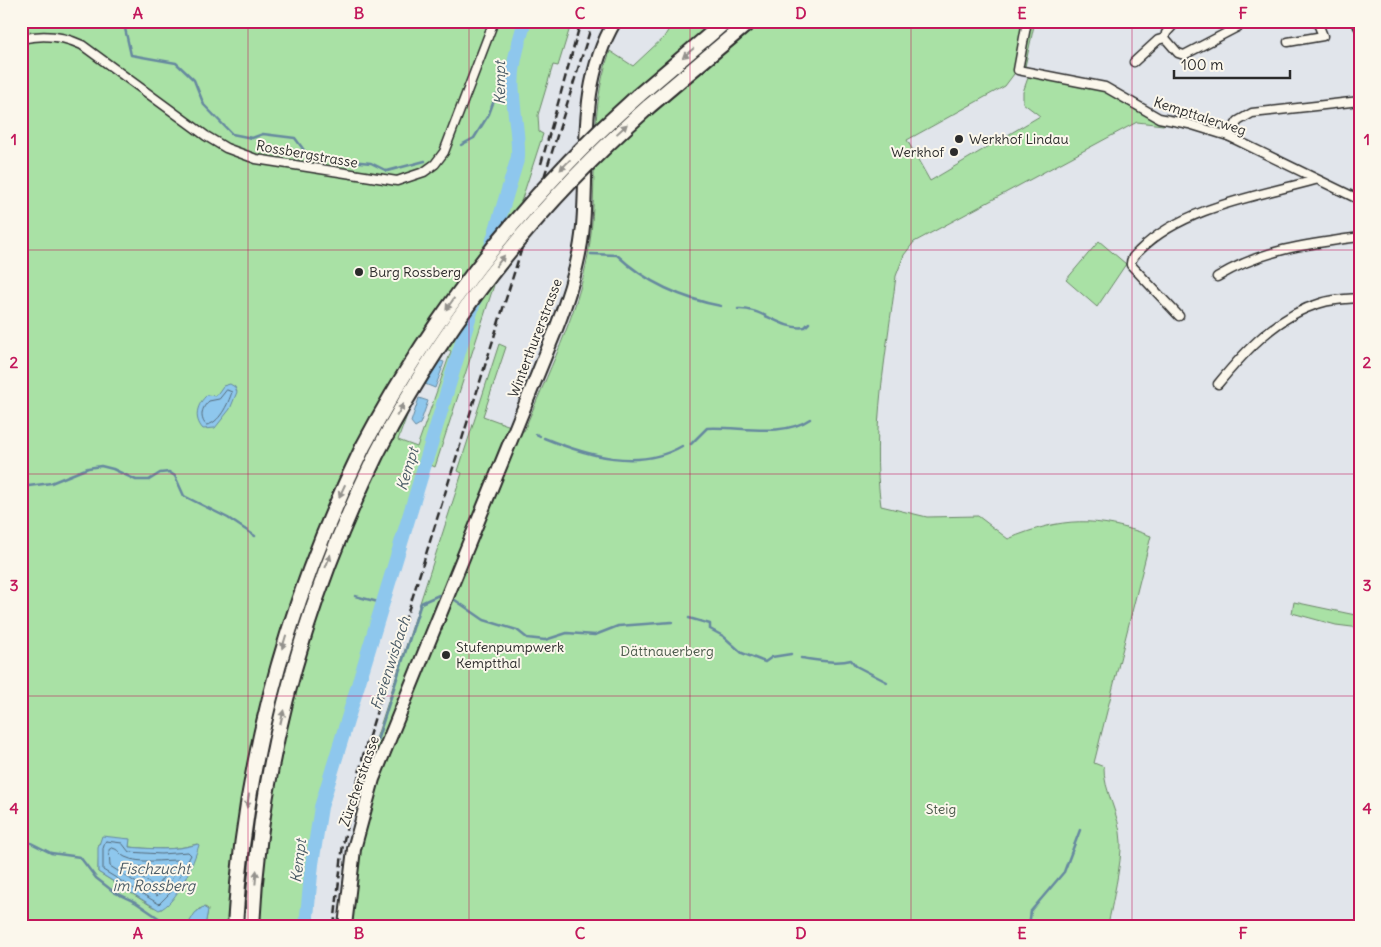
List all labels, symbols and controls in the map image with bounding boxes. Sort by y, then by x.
text: A [133,3,143,23]
text: B [354,3,365,23]
text: C [575,3,586,23]
text: D [795,3,807,23]
text: E [1017,3,1027,23]
text: F [1238,3,1248,23]
one-way arrow [682,47,695,58]
scale bar [1174,48,1290,80]
text: 100 m [1181,55,1223,74]
water label: Kempt [490,59,509,105]
street label: Kempttalerweg [1151,93,1249,139]
one-way arrow [616,123,628,135]
text: 1 [11,129,17,149]
text: 1 [1364,129,1370,149]
place label: Werkhof Lindau [969,130,1069,148]
marker: Werkhof Lindau [953,133,965,145]
street label: Rossbergstrasse [255,136,359,172]
place label: Werkhof [891,143,944,161]
marker: Werkhof [948,146,960,158]
one-way arrow [559,159,571,171]
one-way arrow [495,254,505,268]
place label: Burg Rossberg [369,263,461,281]
marker: Burg Rossberg [353,266,365,278]
street label: Winterthurerstrasse [504,276,566,400]
one-way arrow [445,297,455,311]
text: 2 [10,352,19,372]
text: 2 [1363,352,1372,372]
one-way arrow [395,404,404,417]
water label: Kempt [392,444,423,493]
one-way arrow [338,484,346,498]
one-way arrow [325,554,333,569]
text: 3 [9,575,19,595]
text: 3 [1362,575,1372,595]
water label: Freienwisbach [366,614,414,712]
one-way arrow [279,635,287,650]
place label: Stufenpumpwerk Kemptthal [456,638,564,672]
park label: Dättnauerberg [620,642,714,660]
marker: Stufenpumpwerk Kemptthal [440,649,452,661]
one-way arrow [278,709,286,724]
street label: Zürcherstrasse [335,733,383,829]
one-way arrow [243,793,251,809]
text: 4 [9,798,19,818]
text: 4 [1362,798,1372,818]
park label: Steig [926,800,956,818]
water label: Kempt [286,836,310,884]
water label: Fischzucht im Rossberg [113,859,197,895]
one-way arrow [252,869,260,885]
text: A [133,923,143,943]
text: B [354,923,365,943]
text: C [575,923,586,943]
text: D [795,923,807,943]
text: E [1017,923,1027,943]
text: F [1238,923,1248,943]

